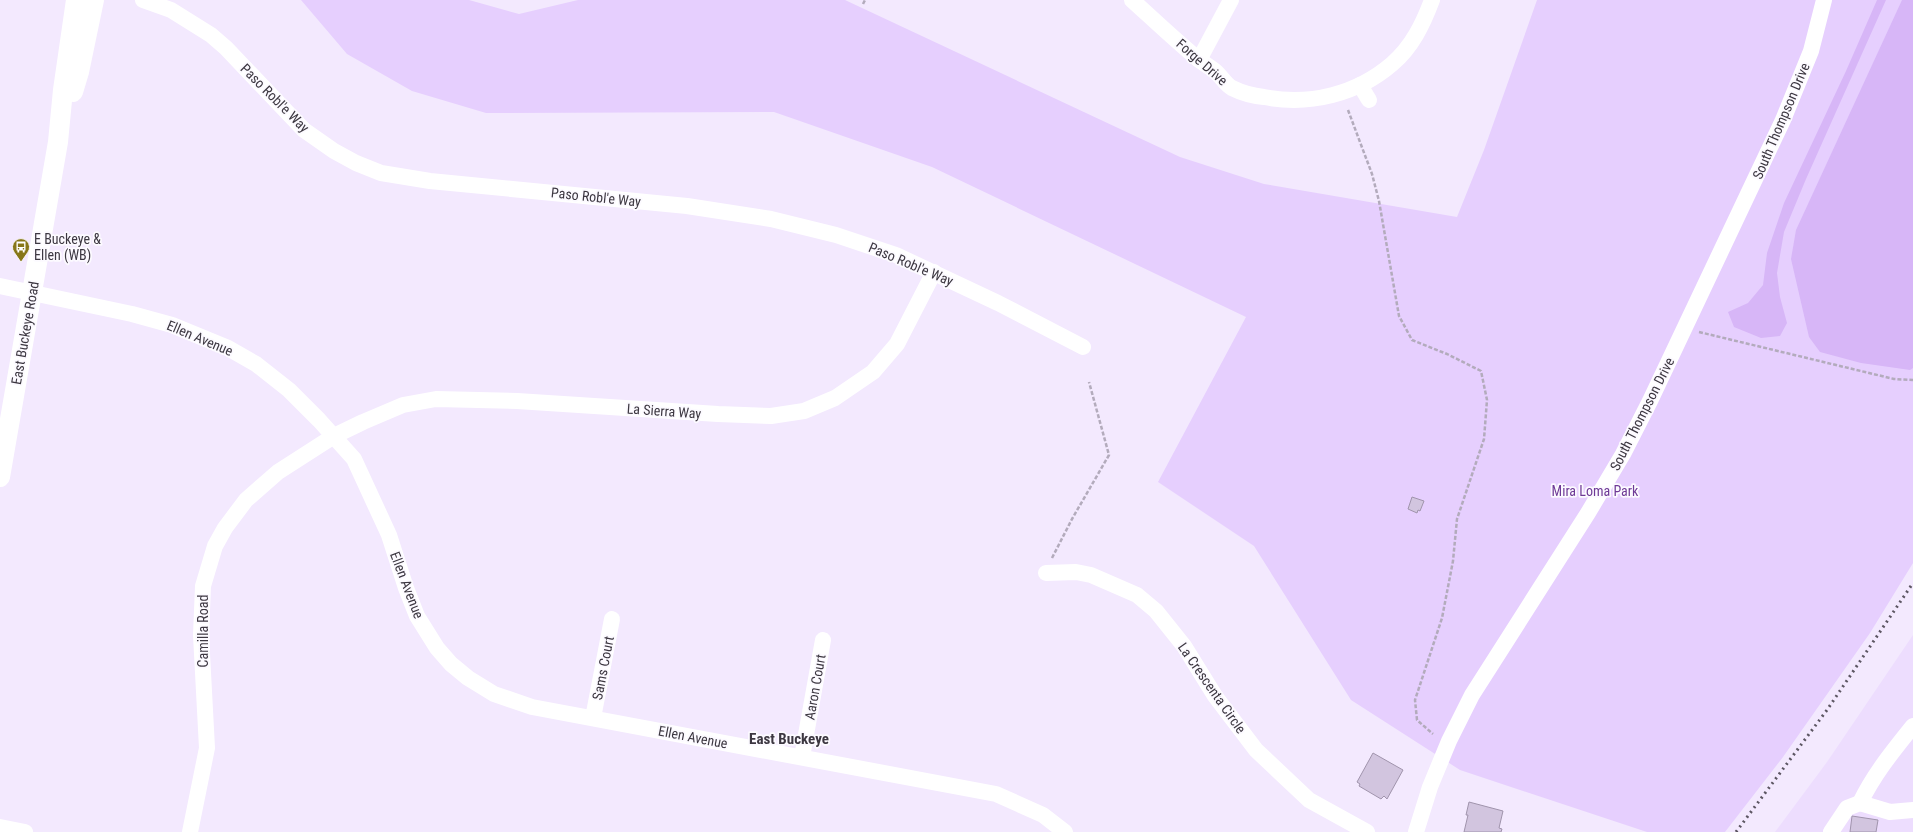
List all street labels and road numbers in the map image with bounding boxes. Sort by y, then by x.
street label: Forge Drive [1173,36,1231,89]
street label: Paso Robl'e Way [237,60,313,136]
street label: South Thompson Drive [1749,60,1813,182]
street label: Paso Robl'e Way [550,184,642,210]
street label: Paso Robl'e Way [866,239,956,289]
street label: East Buckeye Road [8,280,42,386]
street label: Ellen Avenue [165,317,236,359]
street label: South Thompson Drive [1607,354,1678,473]
street label: La Sierra Way [626,400,702,422]
street label: Ellen Avenue [387,549,427,621]
street label: Camilla Road [195,595,211,667]
street label: Sams Court [589,635,617,701]
street label: La Crescenta Circle [1175,640,1249,737]
street label: Aaron Court [801,653,829,721]
street label: Ellen Avenue [657,722,729,752]

